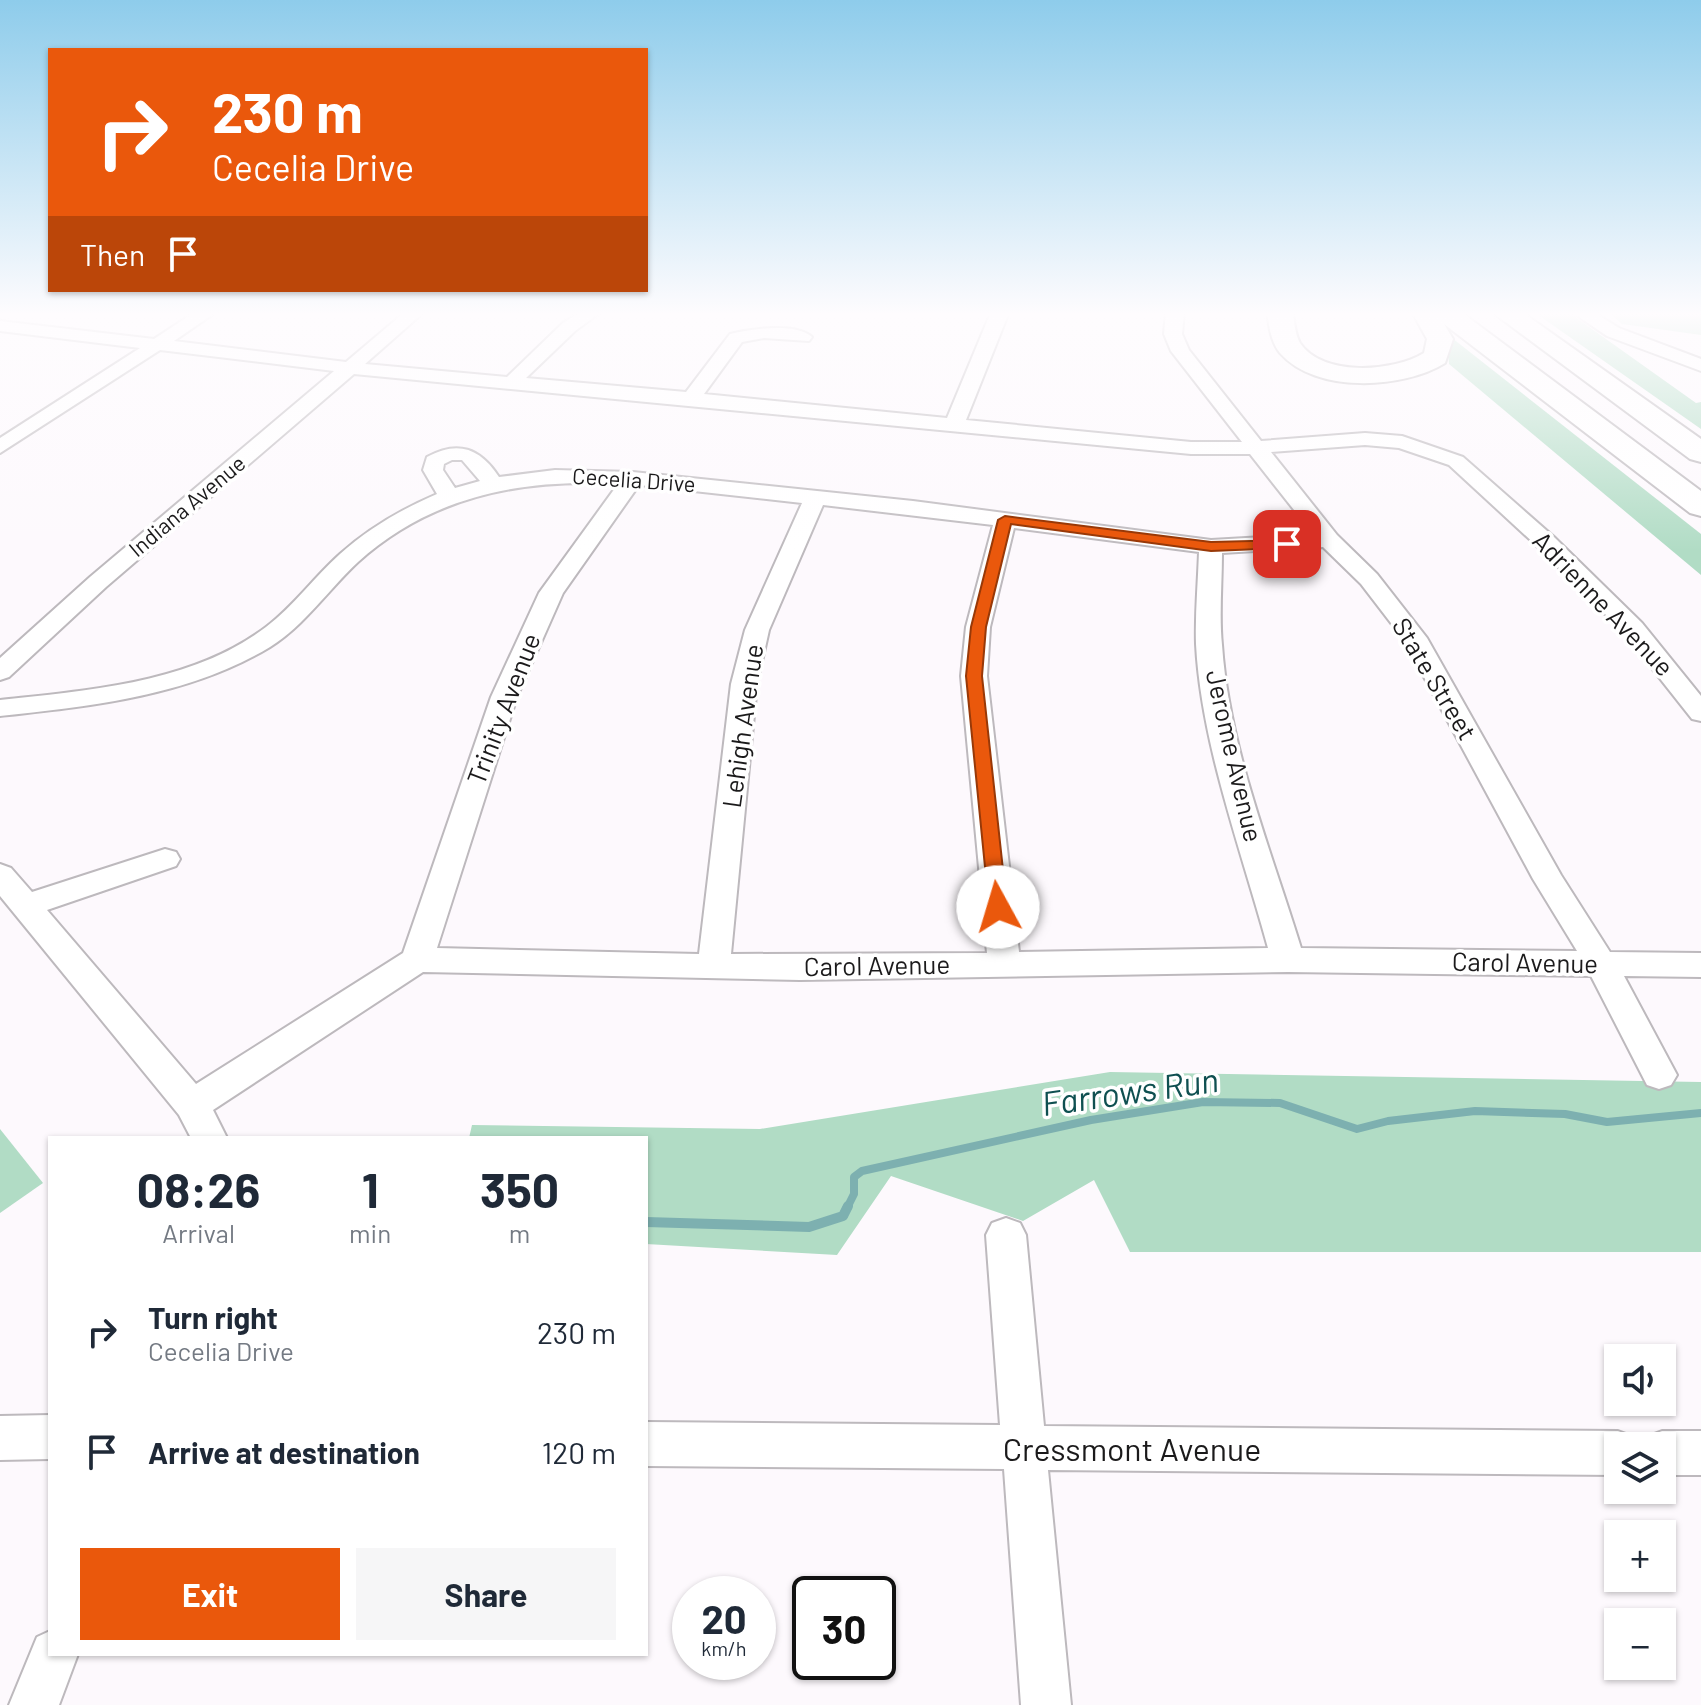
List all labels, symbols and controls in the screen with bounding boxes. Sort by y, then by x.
text: 230 m [212,77,363,144]
icon: right [80,80,184,184]
text: Cecelia Drive [212,145,414,188]
icon: arrive [161,232,205,276]
text: Then [80,236,145,272]
street label: Indiana Avenue [123,449,250,561]
street label: Cecelia Drive [572,462,697,496]
pin [1253,510,1321,578]
icon: arrive [1265,522,1309,566]
street label: Adrienne Avenue [1527,524,1681,682]
street label: State Street [1387,612,1484,745]
street label: Trinity Avenue [460,628,546,788]
street label: Lehigh Avenue [715,642,768,810]
street label: Jerome Avenue [1201,667,1270,845]
position arrow [956,865,1040,949]
street label: Carol Avenue [1452,945,1598,978]
street label: Carol Avenue [804,948,950,981]
water label: Farrows Run [1039,1058,1221,1123]
text: 08:26 [137,1160,260,1218]
text: 1 [362,1160,379,1218]
text: 350 [480,1160,559,1218]
text: Arrival [162,1217,235,1248]
text: min [349,1217,391,1248]
text: m [509,1217,530,1248]
text: Turn right [148,1299,278,1335]
icon: right [80,1310,124,1354]
text: 230 m [537,1314,616,1350]
text: Cecelia Drive [148,1335,294,1366]
map controls [1604,1344,1676,1680]
button: sound [1604,1344,1676,1416]
street label: Cressmont Avenue [1003,1429,1261,1467]
icon: arrive [80,1430,124,1474]
button: layers [1604,1432,1676,1504]
text: Arrive at destination [148,1434,420,1470]
text: 120 m [542,1434,616,1470]
button: + [1604,1520,1676,1592]
button: Exit [80,1548,340,1640]
button: Share [356,1548,616,1640]
speed limit sign: 30 [792,1576,896,1680]
text: 20 [701,1594,747,1642]
button: − [1604,1608,1676,1680]
text: km/h [701,1636,747,1660]

